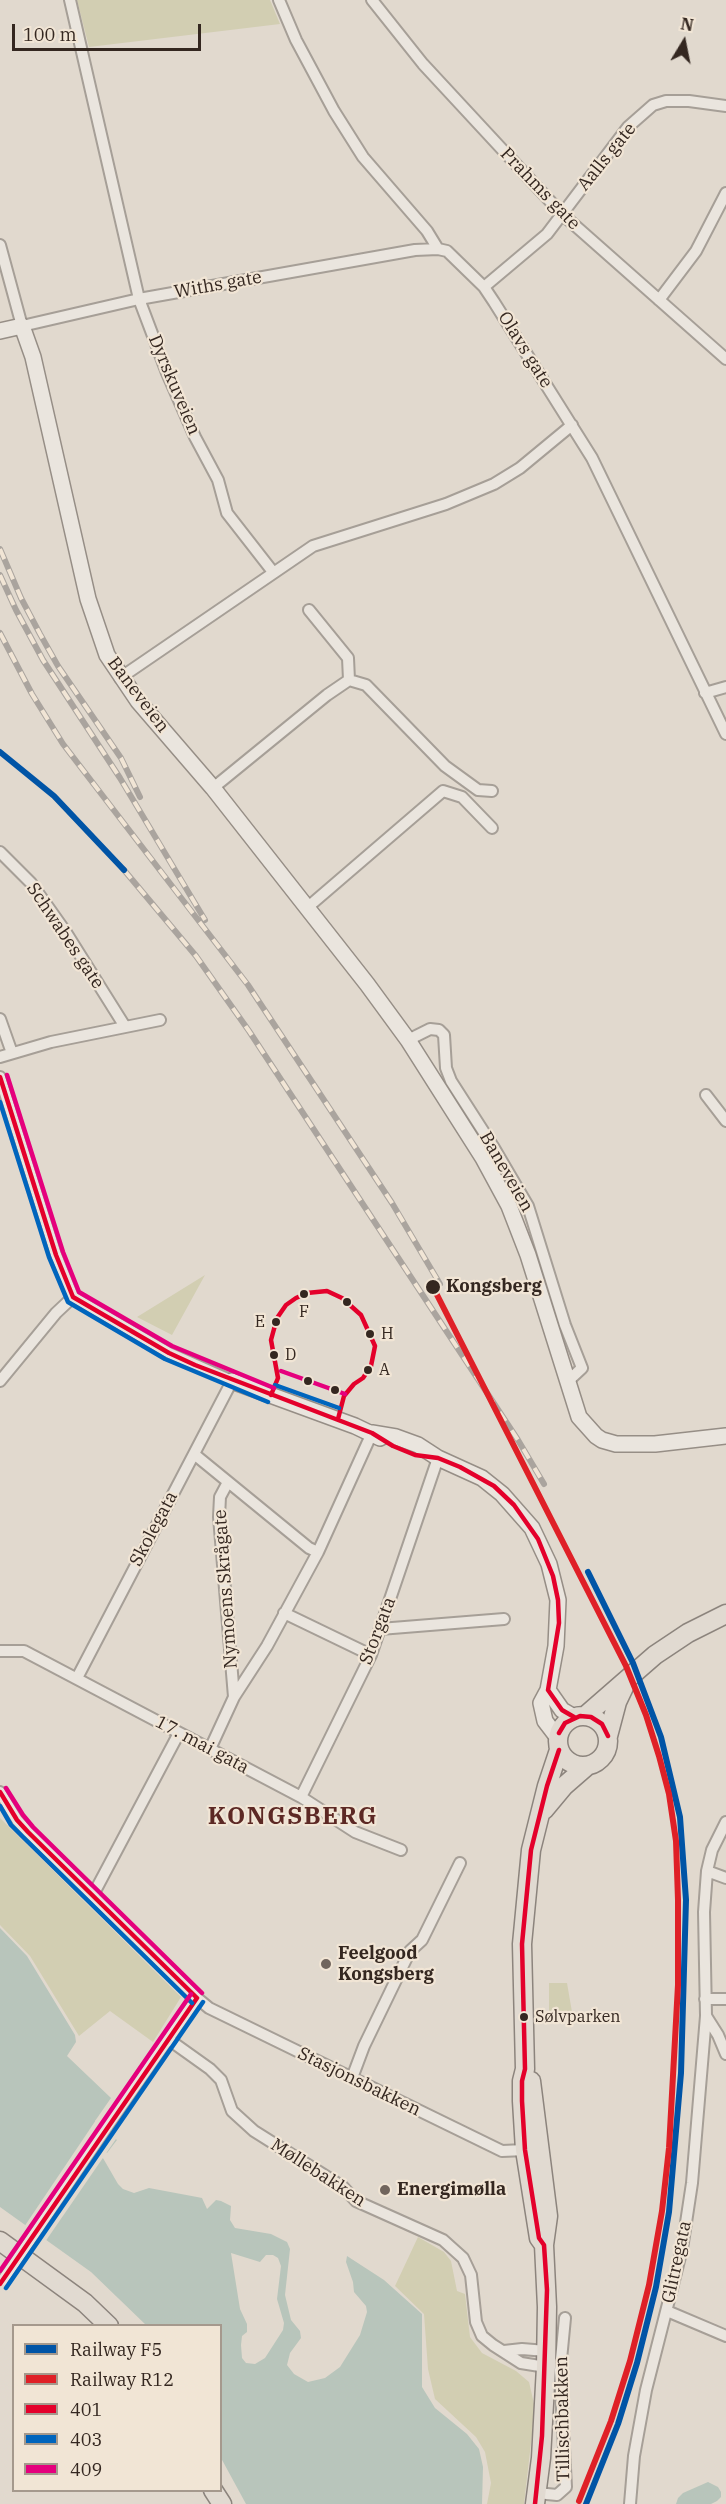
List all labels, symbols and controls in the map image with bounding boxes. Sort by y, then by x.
scale bar [15,12,204,50]
north arrow [654,12,714,72]
text: N [679,13,695,35]
text: 100 m [23,23,77,46]
street label: Aalls gate [573,119,641,195]
street label: Prahms gate [496,144,584,234]
street label: Withs gate [172,267,264,303]
street label: Olavs gate [493,308,557,392]
street label: Dyrskuveien [143,332,205,438]
street label: Baneveien [103,653,173,737]
street label: Schwabes gate [22,879,108,993]
street label: Baneveien [474,1128,538,1216]
place label: Kongsberg [446,1276,542,1298]
marker: Kongsberg [424,1278,442,1296]
marker: F [298,1288,310,1300]
unlabelled marker [341,1296,353,1308]
place label: F [299,1302,309,1322]
place label: E [255,1312,265,1332]
marker: E [270,1316,282,1328]
place label: H [381,1324,394,1344]
marker: H [364,1328,376,1340]
place label: D [285,1345,296,1365]
marker: D [268,1349,280,1361]
place label: A [379,1360,390,1380]
marker: A [362,1364,374,1376]
unlabelled marker [302,1375,314,1387]
unlabelled marker [329,1384,341,1396]
street label: Skolegata [125,1488,183,1570]
street label: Nymoens Skrågate [210,1509,242,1669]
street label: Storgata [355,1594,401,1668]
street label: 17. mai gata [151,1711,253,1779]
district label: KONGSBERG [208,1803,378,1831]
place label: Feelgood Kongsberg [338,1943,434,1986]
marker: Feelgood Kongsberg [319,1957,333,1971]
place label: Sølvparken [535,2007,620,2027]
marker: Sølvparken [518,2011,530,2023]
street label: Stasjonsbakken [294,2043,424,2121]
street label: Møllebakken [266,2134,370,2212]
place label: Energimølla [397,2179,506,2201]
marker: Energimølla [378,2183,392,2197]
street label: Glitregata [658,2219,696,2305]
legend [12,2324,222,2492]
text: Railway F5 [70,2338,162,2361]
street label: Tillischbakken [551,2356,575,2482]
text: Railway R12 [70,2368,174,2391]
text: 401 [70,2398,102,2421]
text: 403 [70,2428,102,2451]
text: 409 [70,2458,102,2481]

